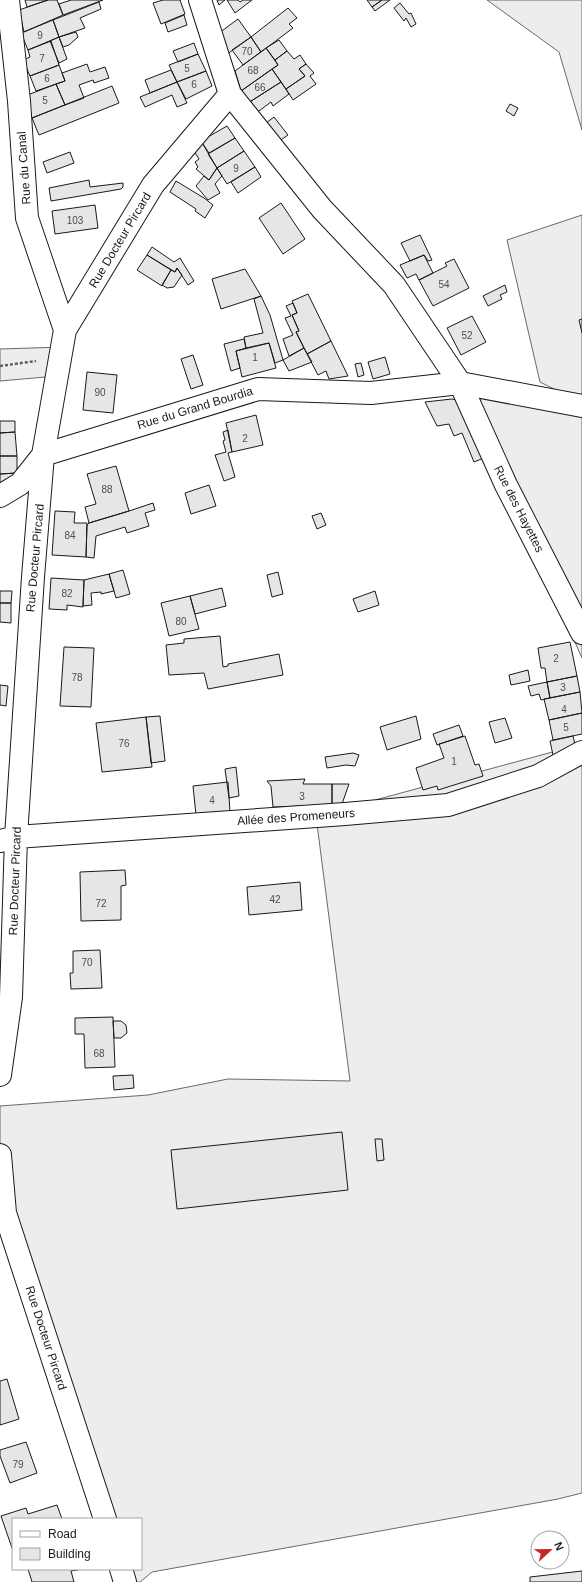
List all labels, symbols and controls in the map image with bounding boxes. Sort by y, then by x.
house number: 9 [37,30,43,41]
house number: 70 [241,46,253,57]
house number: 7 [39,53,45,64]
house number: 5 [184,63,190,74]
house number: 68 [247,65,259,76]
house number: 6 [44,73,50,84]
house number: 6 [191,79,197,90]
house number: 66 [254,82,266,93]
house number: 5 [42,95,48,106]
street label: Rue du Canal [14,131,34,205]
house number: 9 [233,163,239,174]
street label: Rue Docteur Pircard [86,190,154,290]
house number: 103 [67,215,84,226]
house number: 54 [438,279,450,290]
house number: 52 [461,330,473,341]
house number: 1 [252,352,258,363]
street label: Rue du Grand Bourdia [136,384,255,432]
house number: 90 [94,387,106,398]
house number: 2 [242,433,248,444]
street label: Rue des Hayettes [491,463,547,555]
house number: 88 [101,484,113,495]
street label: Rue Docteur Pircard [23,503,47,613]
house number: 84 [64,530,76,541]
house number: 82 [61,588,73,599]
house number: 80 [175,616,187,627]
house number: 2 [553,653,559,664]
house number: 78 [71,672,83,683]
house number: 3 [560,682,566,693]
house number: 4 [561,704,567,715]
house number: 5 [563,722,569,733]
house number: 76 [118,738,130,749]
house number: 1 [451,756,457,767]
house number: 3 [299,791,305,802]
house number: 4 [209,795,215,806]
street label: Allée des Promeneurs [237,806,355,828]
street label: Rue Docteur Pircard [6,826,24,936]
house number: 42 [269,894,281,905]
house number: 72 [95,898,107,909]
house number: 70 [81,957,93,968]
house number: 68 [93,1048,105,1059]
street label: Rue Docteur Pircard [23,1284,69,1392]
house number: 79 [12,1459,24,1470]
legend [12,1518,142,1570]
text: Road [48,1527,77,1541]
north arrow [530,1530,570,1570]
text: N [552,1540,566,1552]
text: Building [48,1547,91,1561]

